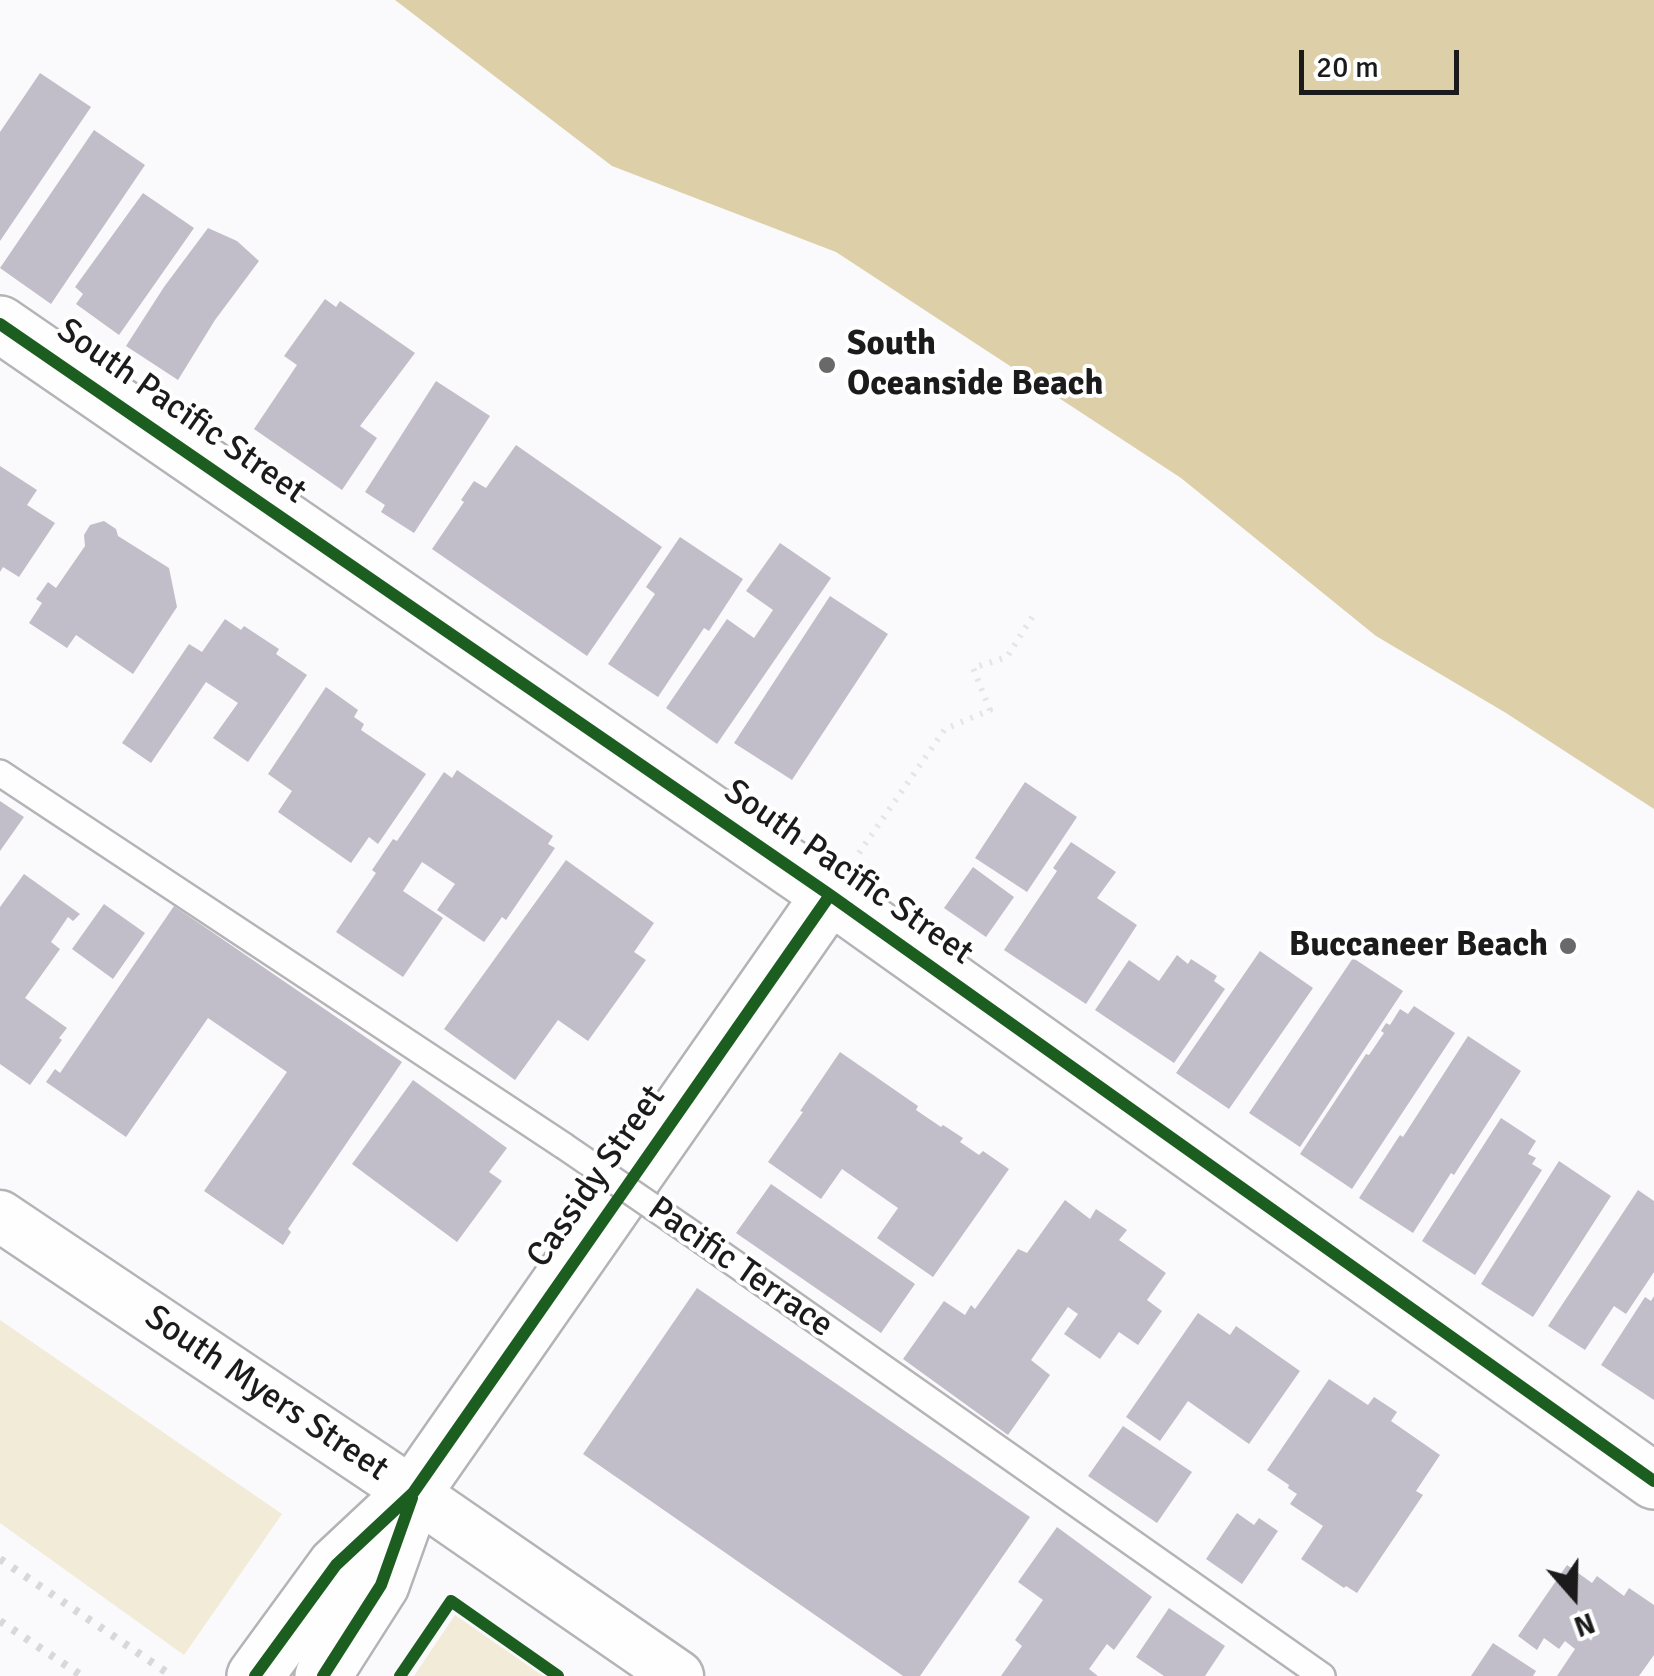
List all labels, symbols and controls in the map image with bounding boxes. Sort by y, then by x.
scale bar [1304,30,1464,92]
text: 20 m [1316,49,1379,86]
street label: South Pacific Street [48,310,314,514]
place label: South Oceanside Beach [847,324,1103,406]
marker: South Oceanside Beach [816,354,838,376]
street label: South Pacific Street [715,771,981,975]
place label: Buccaneer Beach [1289,925,1548,967]
marker: Buccaneer Beach [1557,935,1579,957]
street label: Cassidy Street [519,1078,675,1276]
street label: Pacific Terrace [639,1189,841,1347]
street label: South Myers Street [136,1297,396,1491]
north arrow [1524,1546,1624,1646]
text: N [1569,1605,1599,1643]

